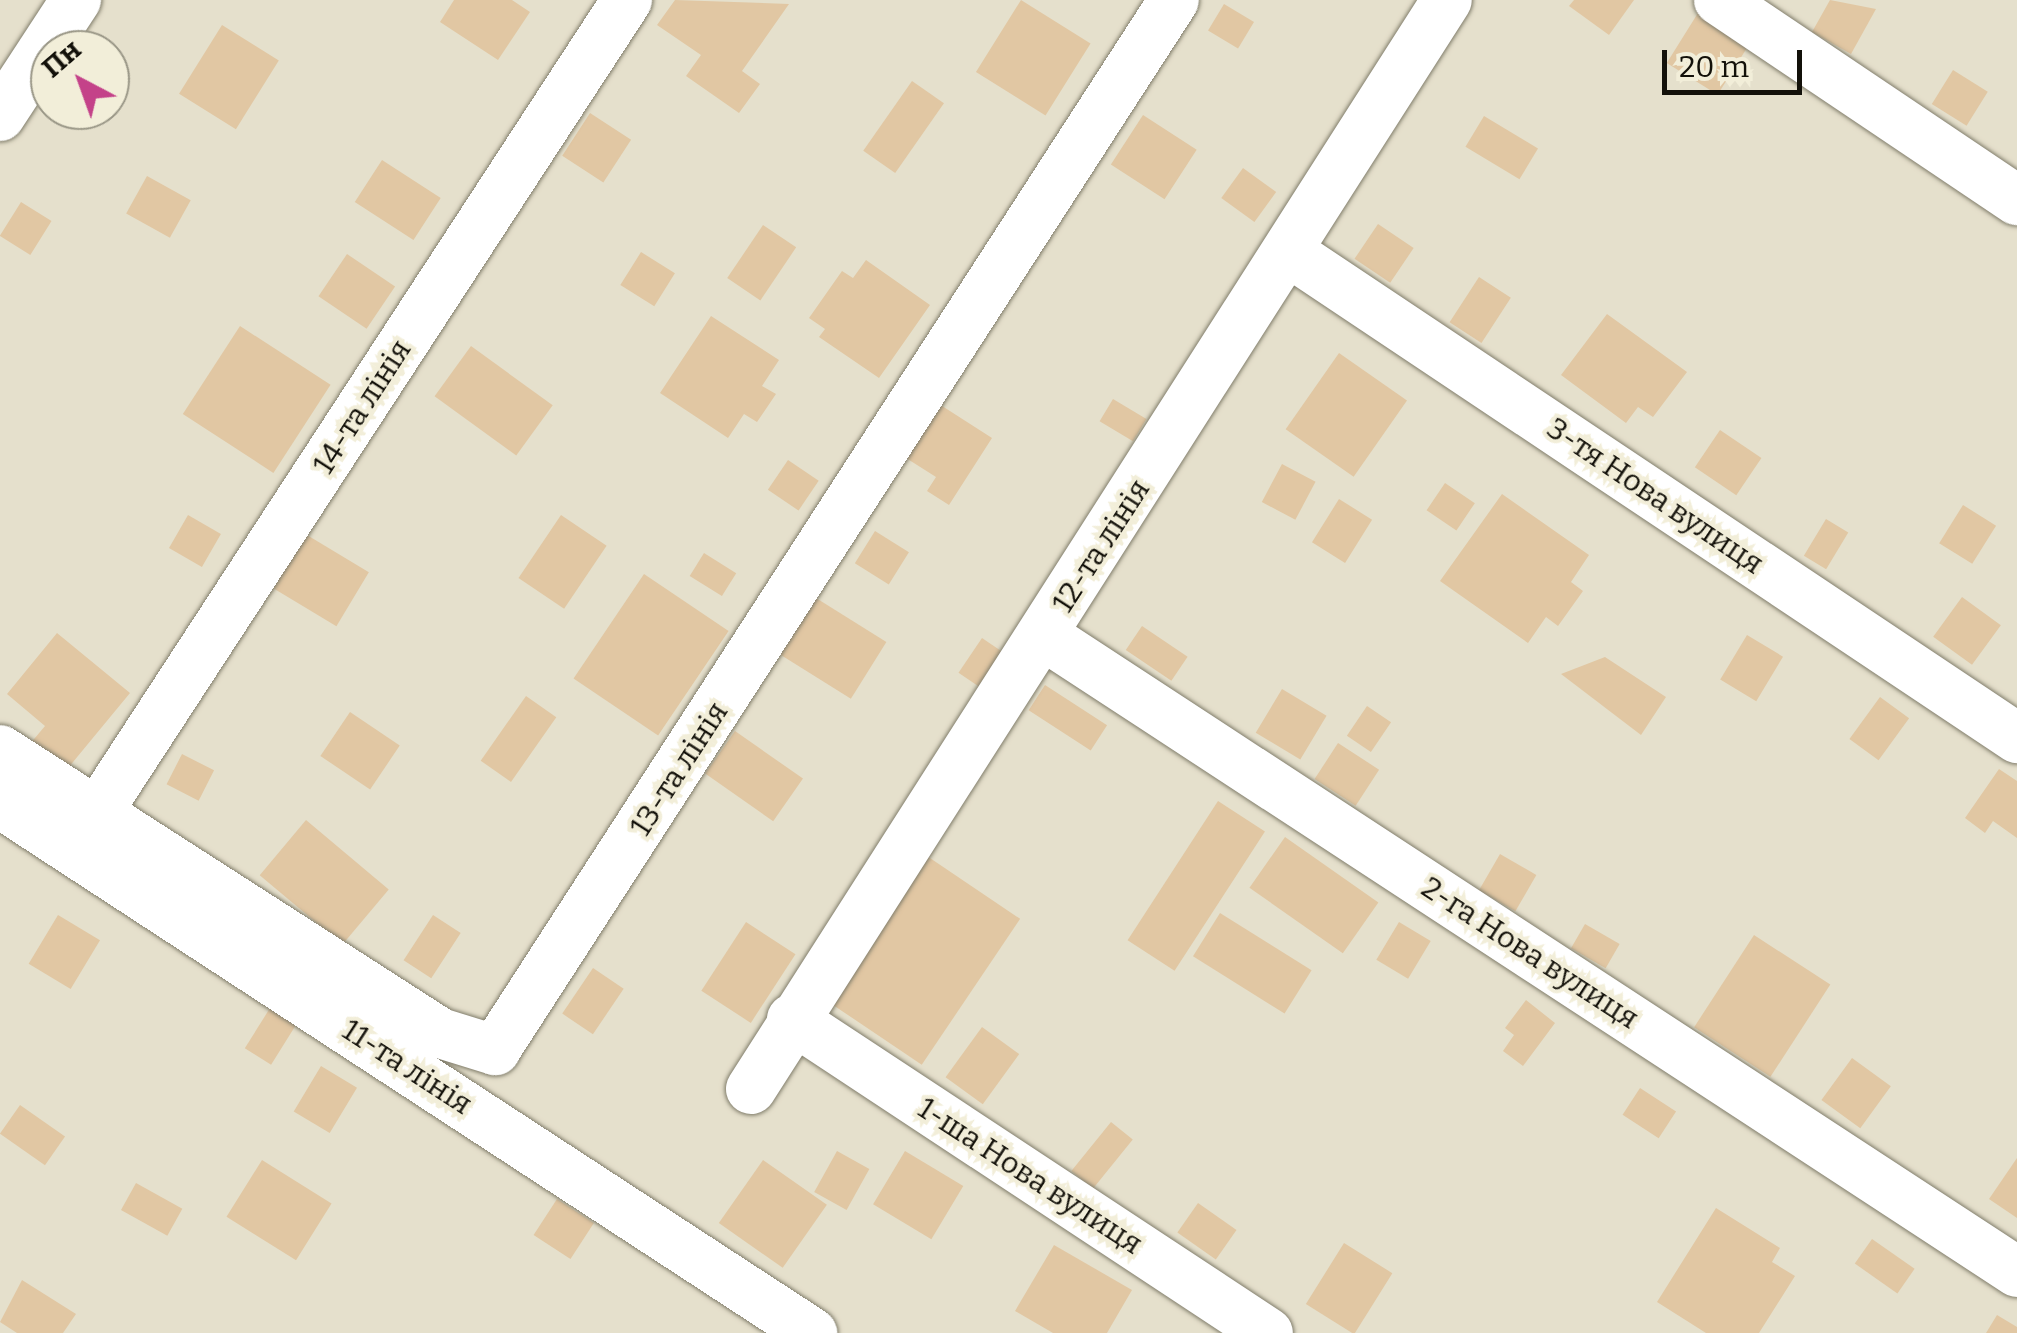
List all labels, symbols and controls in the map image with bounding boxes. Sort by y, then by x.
north arrow [30,30,130,130]
scale bar [1667,30,1807,92]
text: Пн [35,33,87,84]
text: 20 m [1679,49,1749,85]
street label: 14-та лінія [305,333,419,481]
street label: 3-тя Нова вулиця [1540,410,1770,582]
street label: 12-та лінія [1045,473,1157,619]
street label: 13-та лінія [622,695,736,843]
street label: 2-га Нова вулиця [1415,870,1645,1036]
street label: 11-та лінія [335,1012,479,1122]
street label: 1-ша Нова вулиця [911,1090,1149,1262]

